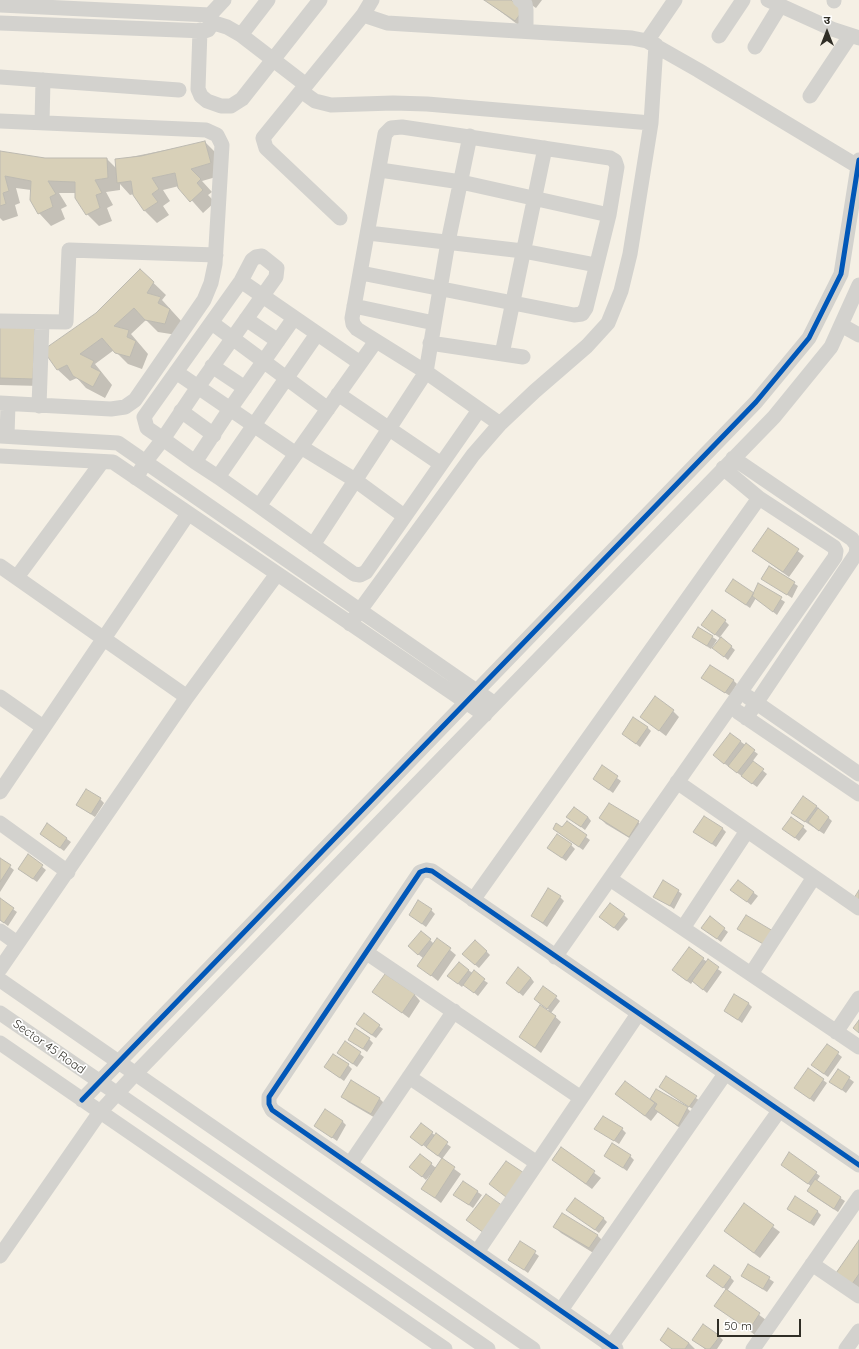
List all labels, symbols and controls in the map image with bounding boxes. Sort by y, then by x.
north arrow [807,12,847,52]
text: उ [824,13,830,27]
street label: Sector 45 Road [10,1017,88,1077]
scale bar [719,1311,803,1337]
text: 50 m [724,1318,752,1333]

